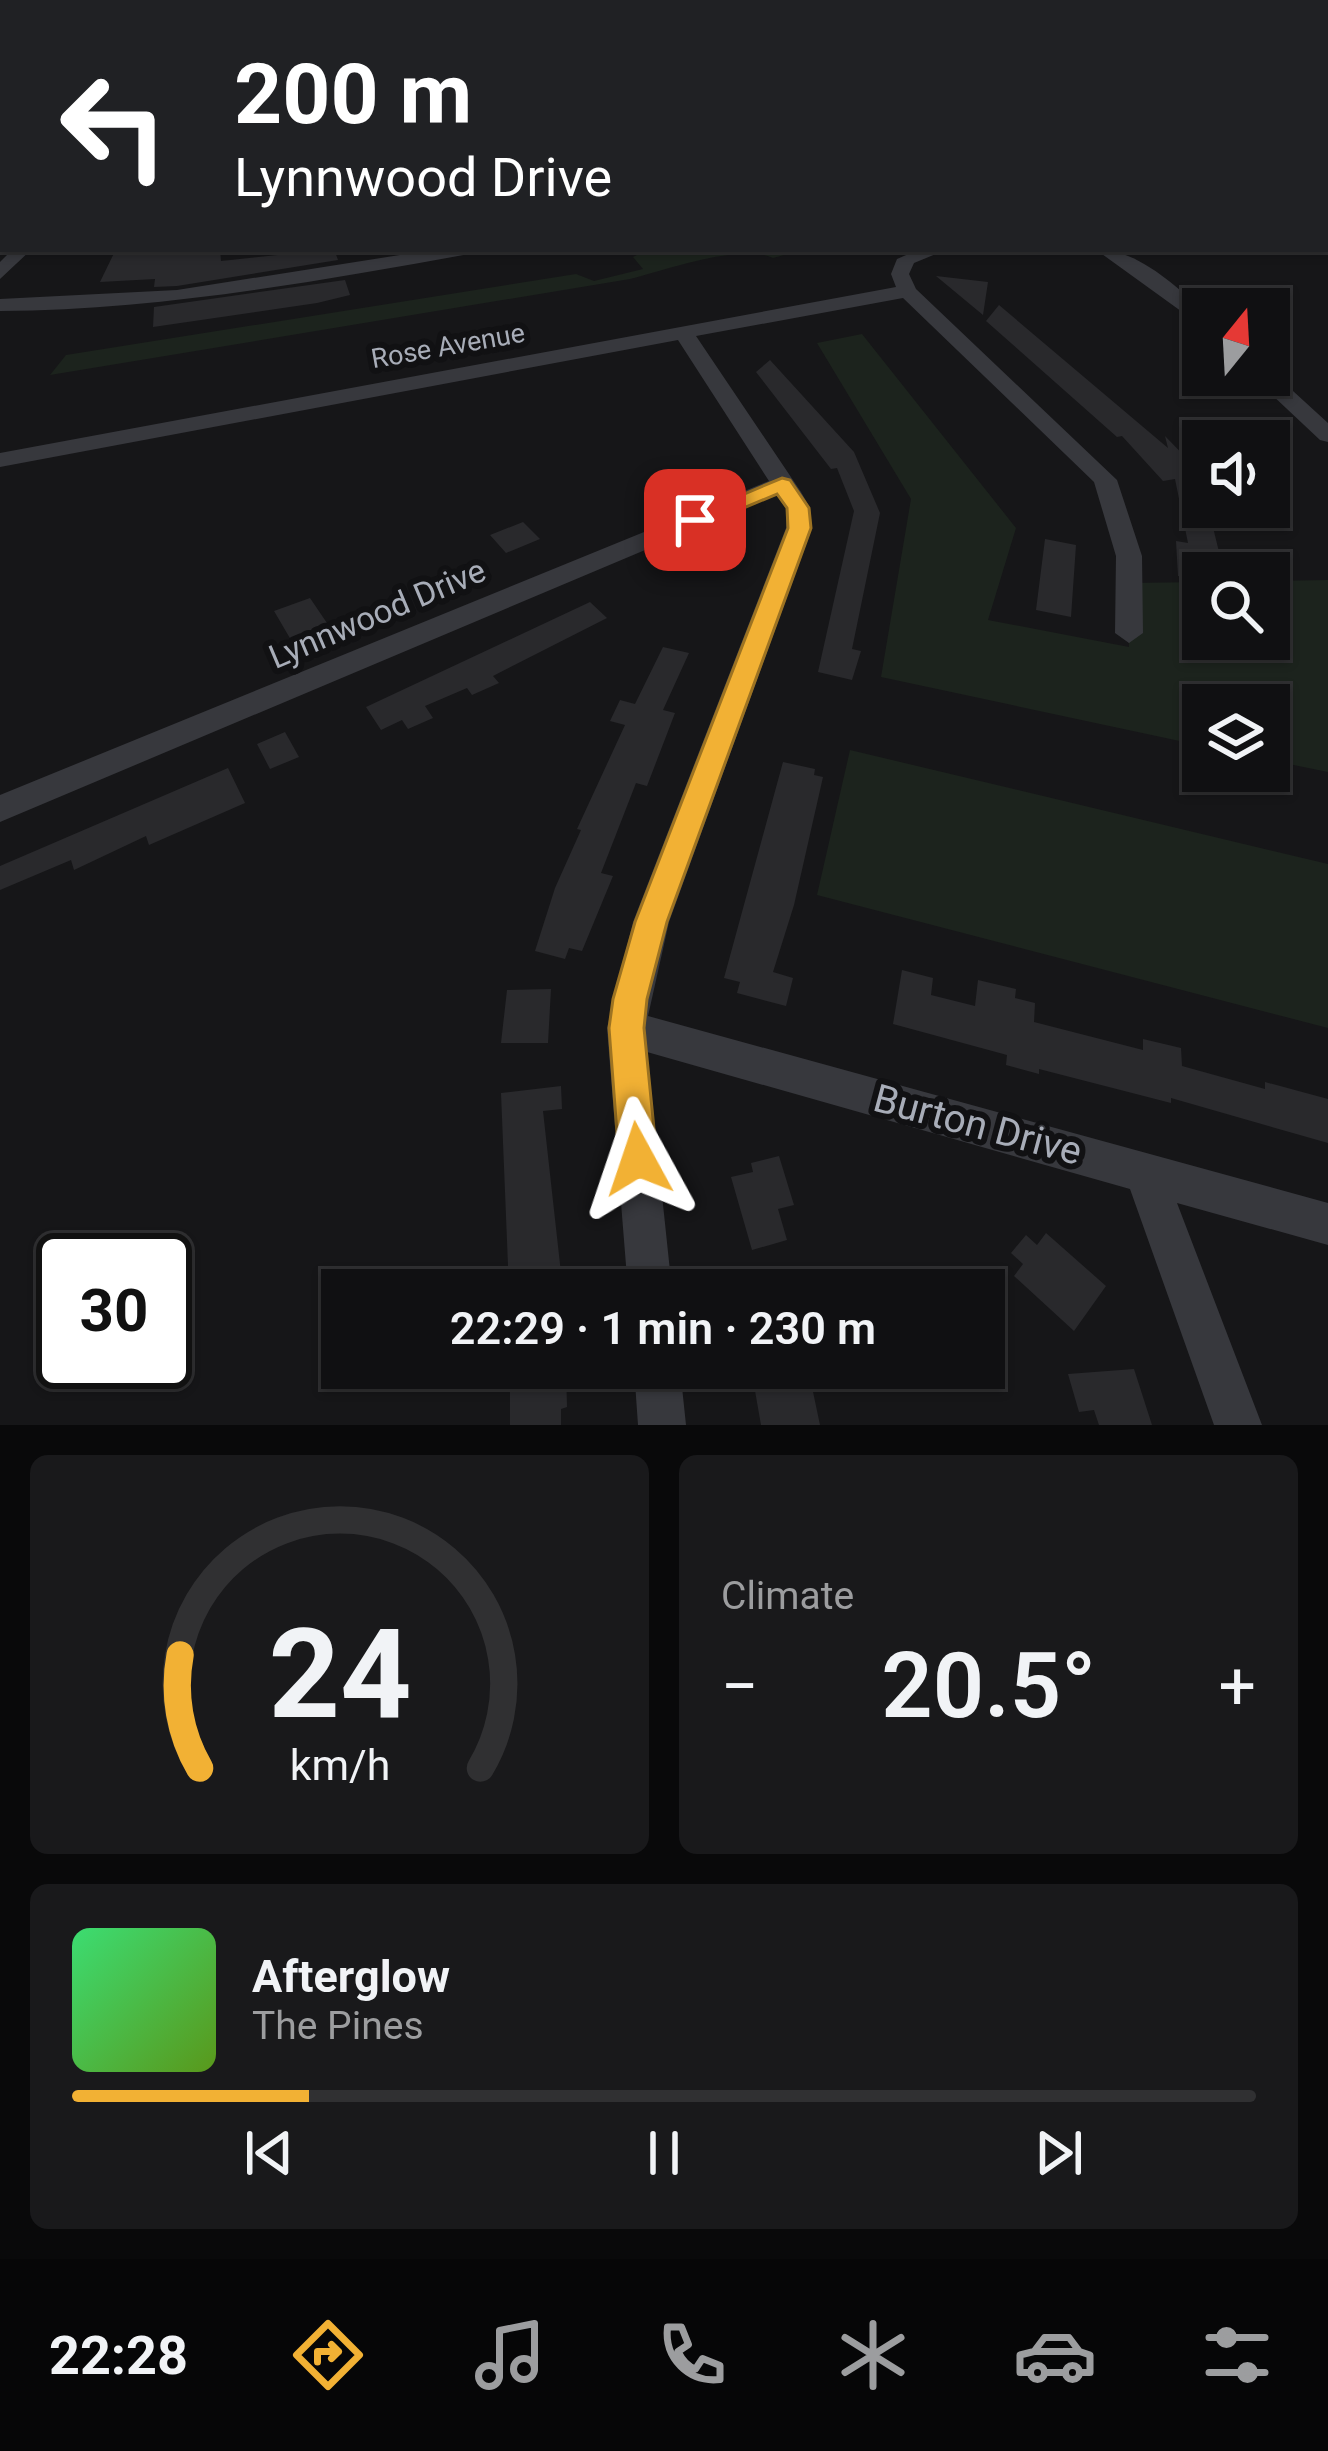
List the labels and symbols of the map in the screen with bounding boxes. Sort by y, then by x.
north arrow [1182,288,1290,396]
street label: Rose Avenue [369,317,527,375]
pin [644,469,746,571]
street label: Lynnwood Drive [263,550,491,677]
street label: Burton Drive [869,1075,1087,1175]
position arrow [575,1096,701,1222]
speed limit sign: 30 [36,1233,192,1389]

